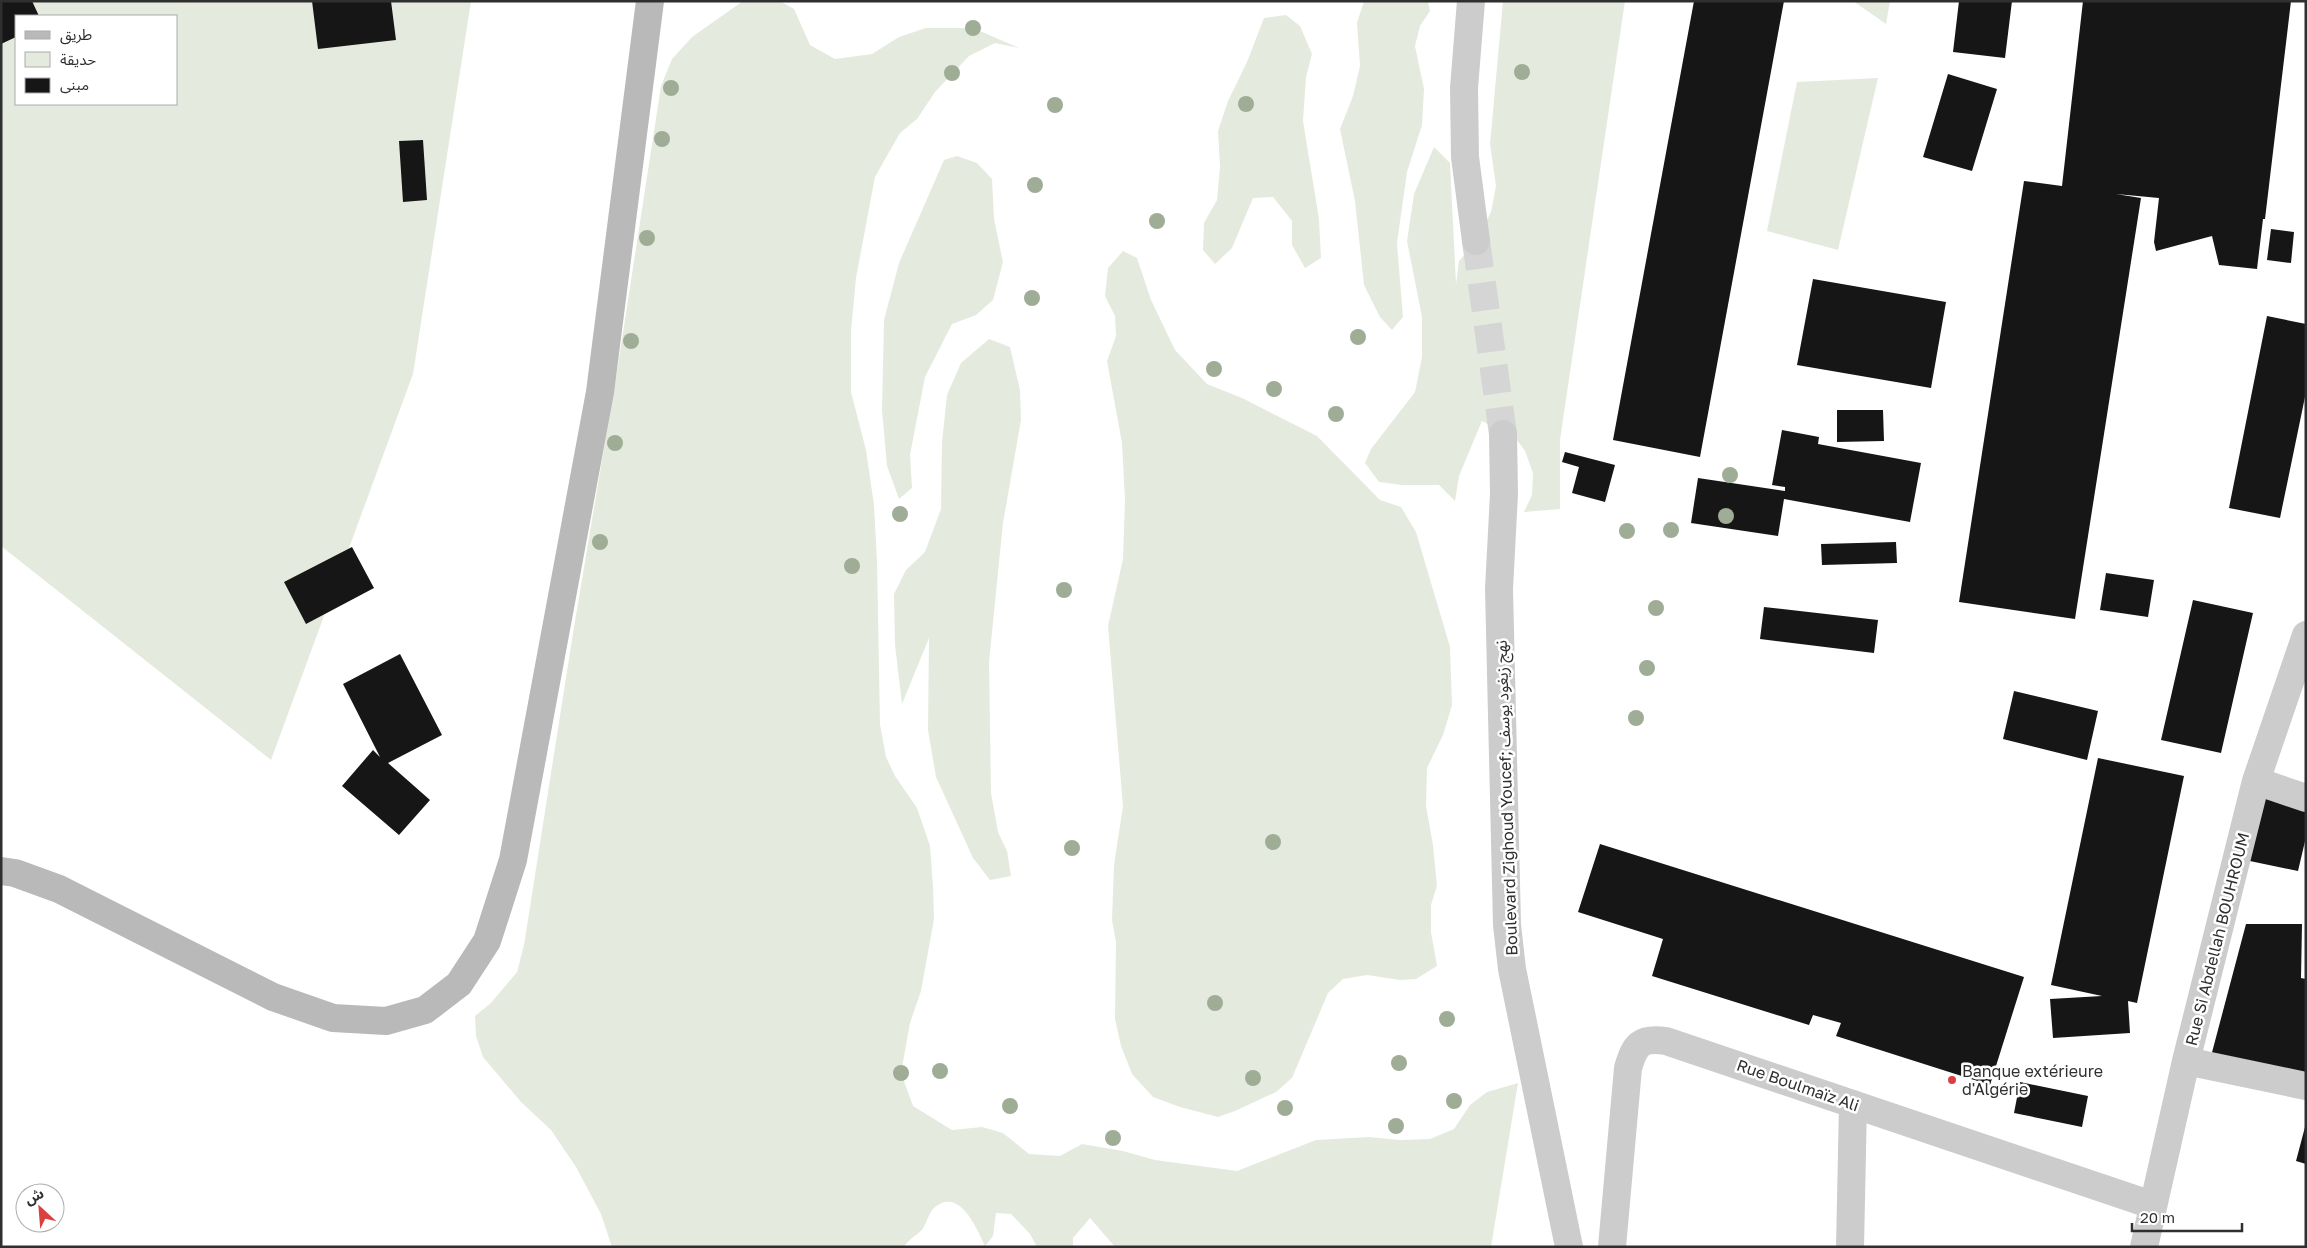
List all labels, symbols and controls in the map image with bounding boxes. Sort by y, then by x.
legend [15,15,178,105]
text: طريق [60,25,92,45]
text: حديقة [60,50,96,68]
text: مبنى [60,75,89,94]
street label: Boulevard Zighoud Youcef; نهج زيغود يوسف [1490,640,1525,956]
street label: Rue Si Abdellah BOUHROUM [2181,830,2253,1048]
street label: Rue Boulmaïz Ali [1734,1055,1862,1115]
place label: Banque extérieure d'Algérie [1962,1061,2103,1099]
marker: Banque extérieure d'Algérie [1946,1074,1958,1086]
north arrow [15,1183,65,1233]
text: ش [22,1184,46,1208]
scale bar [2132,1200,2242,1232]
text: 20 m [2140,1208,2175,1226]

